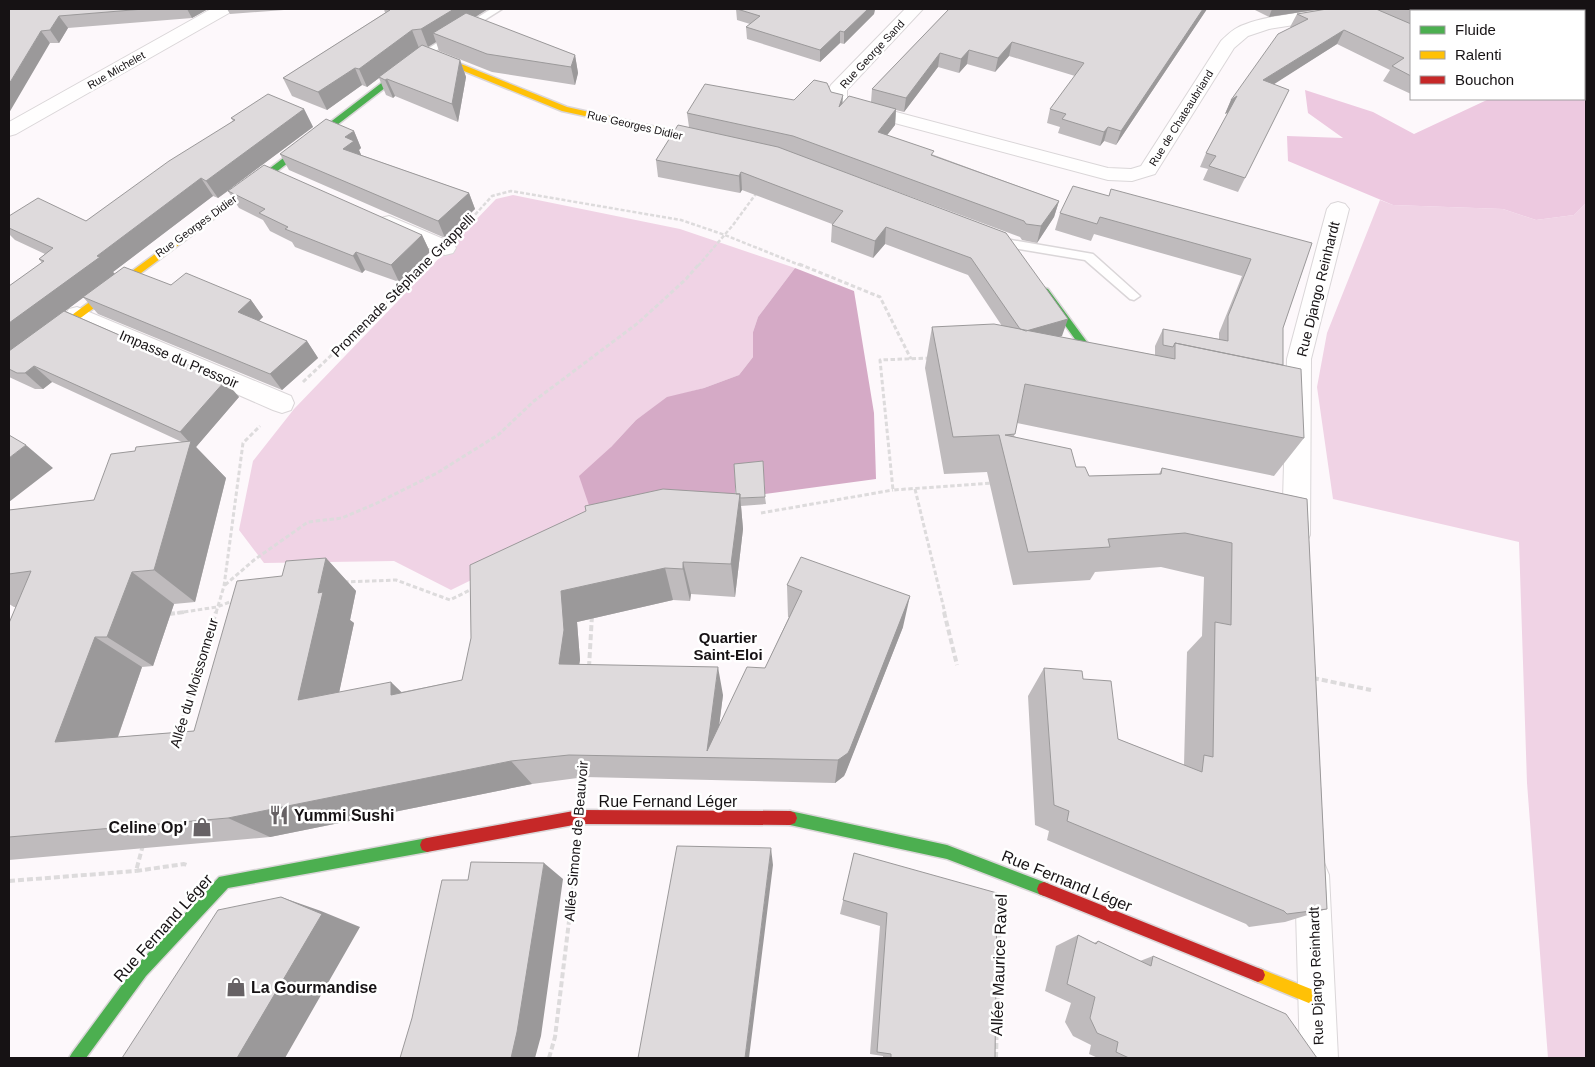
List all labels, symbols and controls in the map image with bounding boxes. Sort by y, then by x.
legend [1410,10,1585,100]
street label: Rue George Sand [837,17,907,91]
text: Fluide [1455,21,1496,38]
text: Ralenti [1455,46,1502,63]
street label: Rue Michelet [85,49,147,91]
street label: Rue de Chateaubriand [1147,68,1215,168]
text: Bouchon [1455,71,1514,88]
street label: Rue Georges Didier [586,108,684,142]
street label: Rue Georges Didier [153,192,239,259]
street label: Promenade Stéphane Grappelli [328,210,478,360]
street label: Rue Django Reinhardt [1293,220,1343,358]
street label: Impasse du Pressoir [117,327,241,391]
street label: Allée du Moissonneur [167,616,221,750]
district label: Quartier Saint-Eloi [693,629,763,663]
street label: Allée Simone de Beauvoir [561,760,591,922]
street label: Rue Fernand Léger [599,793,738,810]
restaurant icon: Yummi Sushi [268,804,290,826]
place label: Yummi Sushi [294,807,394,824]
shop icon: Celine Op' [191,816,213,838]
place label: Celine Op' [109,819,187,836]
street label: Rue Fernand Léger [999,847,1135,915]
street label: Rue Fernand Léger [110,870,216,985]
street label: Allée Maurice Ravel [988,894,1010,1036]
street label: Rue Django Reinhardt [1306,906,1326,1046]
shop icon: La Gourmandise [225,976,247,998]
place label: La Gourmandise [251,979,377,996]

